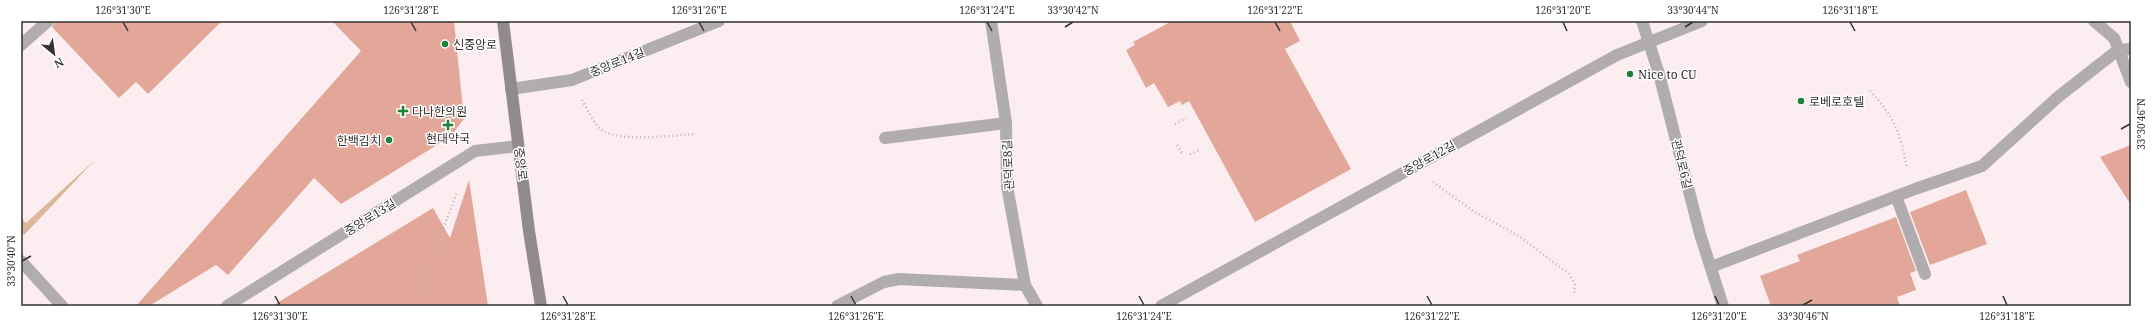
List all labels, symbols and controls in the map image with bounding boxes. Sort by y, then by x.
text: 126°31'30"E [95,3,151,17]
text: 126°31'28"E [383,3,439,17]
text: 126°31'26"E [671,3,727,17]
text: 126°31'24"E [959,3,1015,17]
text: 33°30'42"N [1047,3,1099,17]
text: 126°31'22"E [1247,3,1303,17]
text: 126°31'20"E [1535,3,1591,17]
text: 33°30'44"N [1667,3,1719,17]
text: 126°31'18"E [1822,3,1878,17]
north arrow [34,34,74,74]
place label: 신중앙로 [453,36,497,53]
marker: 신중앙로 [440,39,450,49]
street label: 중앙로14길 [587,43,647,81]
text: N [51,55,67,72]
place label: Nice to CU [1638,66,1697,83]
marker: Nice to CU [1625,69,1635,79]
place label: 로베로호텔 [1809,93,1864,110]
marker: 로베로호텔 [1796,96,1806,106]
text: 33°30'46"N [2134,98,2148,150]
place label: 다나한의원 [412,103,467,120]
marker: 다나한의원 [397,105,409,117]
marker: 현대약국 [443,120,453,130]
place label: 현대약국 [426,130,470,147]
place label: 한백김치 [337,132,381,149]
marker: 한백김치 [384,135,394,145]
street label: 중앙로12길 [1400,137,1458,179]
street label: 관덕로6길 [1668,137,1696,191]
street label: 관덕로8길 [998,139,1018,191]
street label: 중앙로 [511,147,531,181]
street label: 중앙로13길 [341,195,399,239]
text: 33°30'40"N [4,235,18,287]
text: 126°31'30"E [252,309,308,323]
text: 126°31'28"E [540,309,596,323]
text: 126°31'26"E [828,309,884,323]
text: 126°31'24"E [1116,309,1172,323]
text: 126°31'22"E [1404,309,1460,323]
text: 126°31'20"E [1691,309,1747,323]
text: 33°30'46"N [1777,309,1829,323]
text: 126°31'18"E [1979,309,2035,323]

